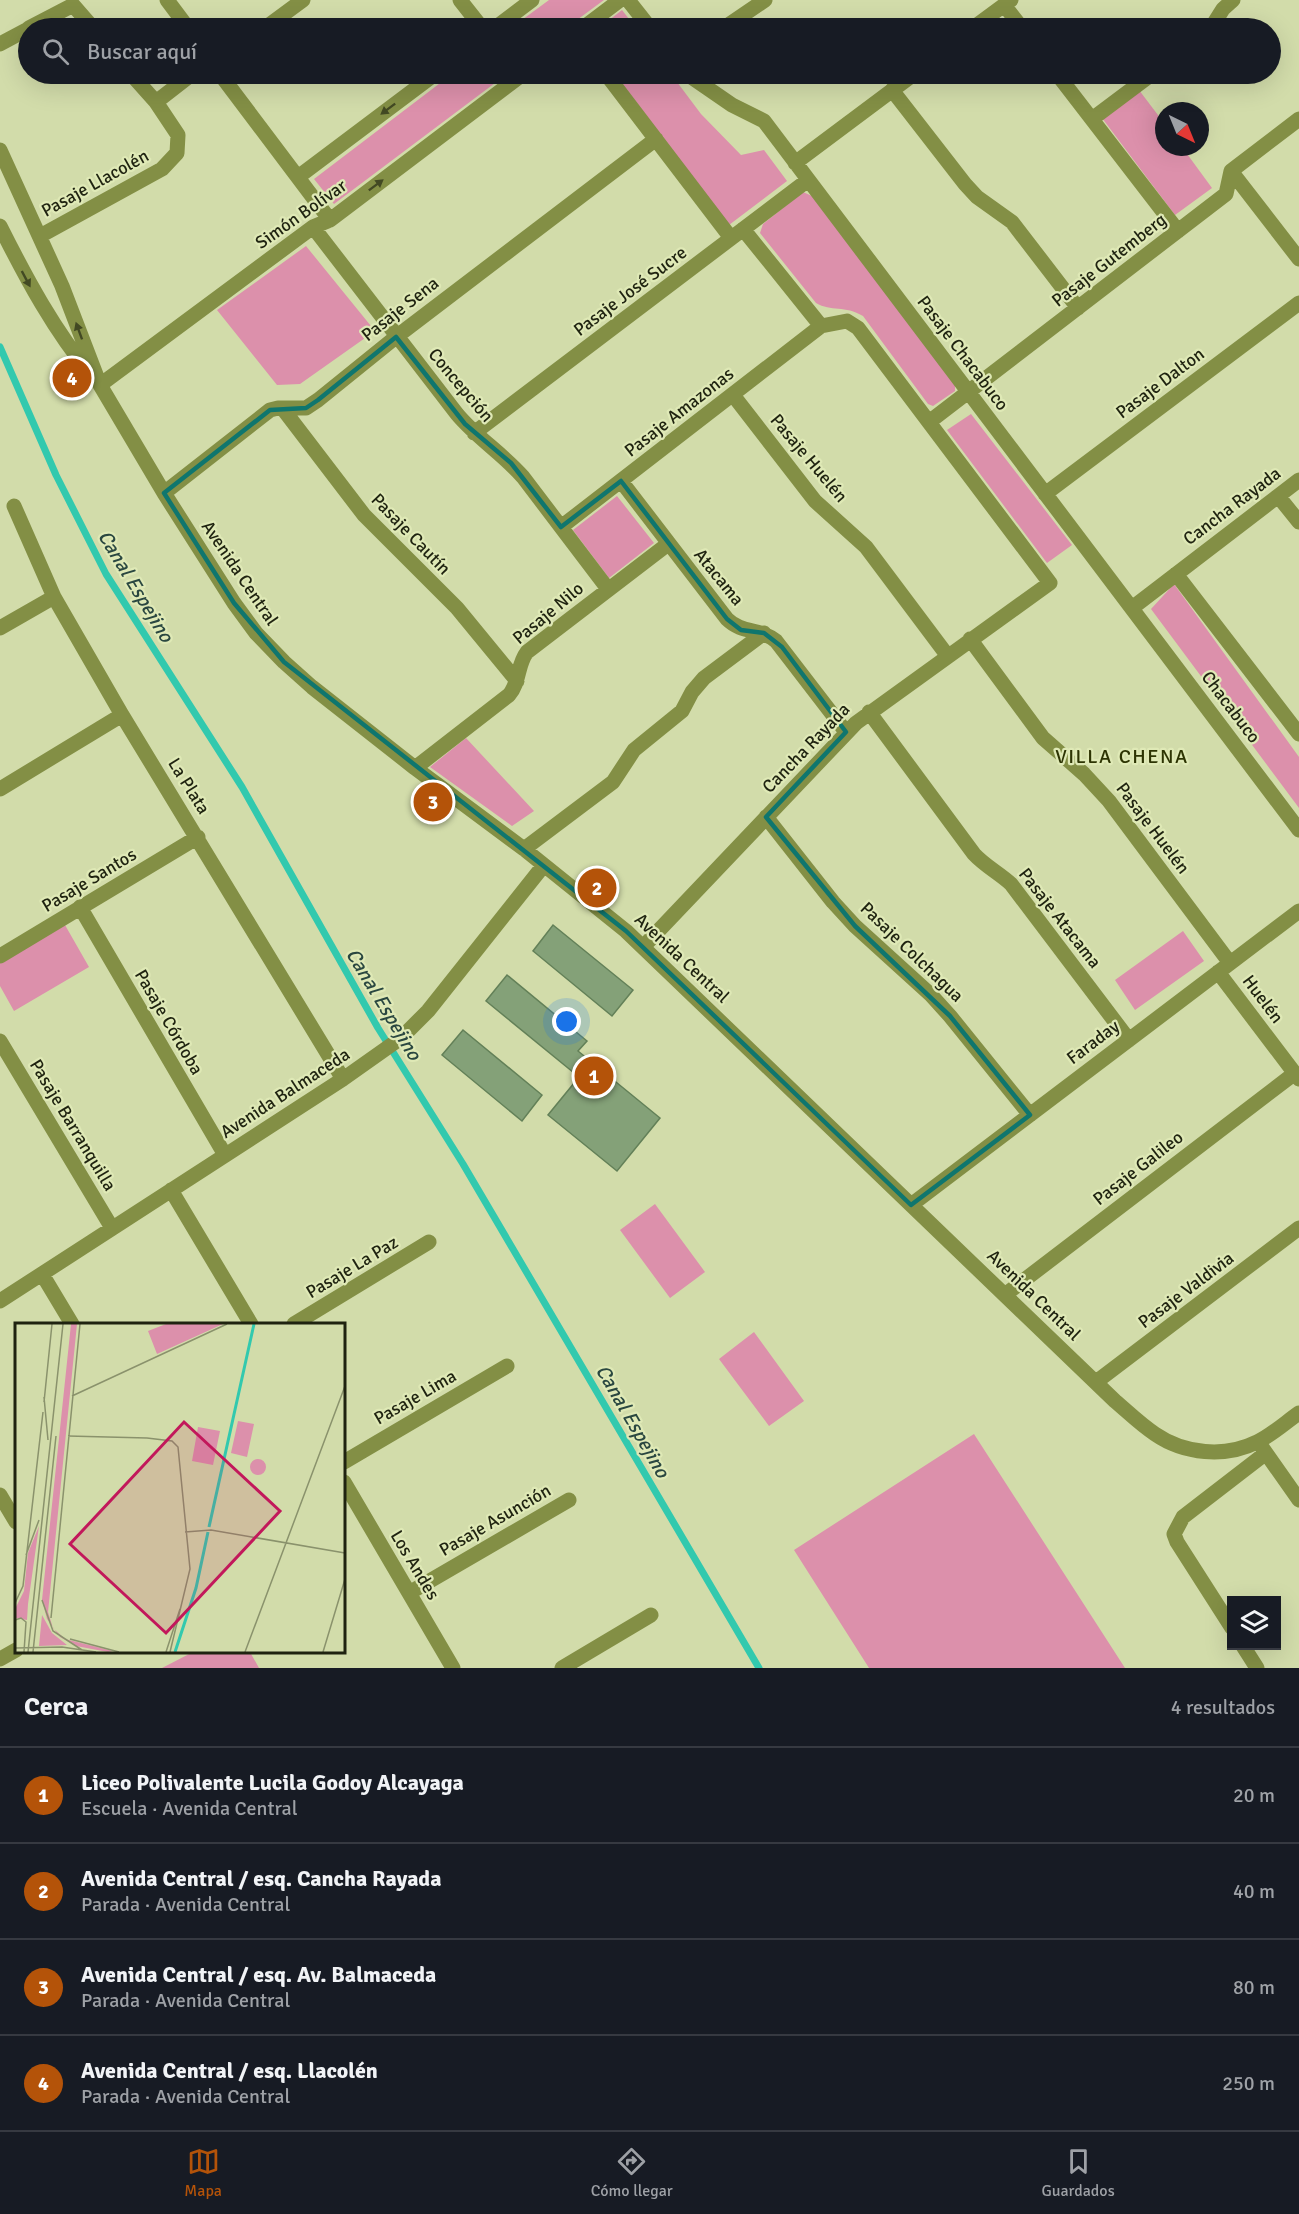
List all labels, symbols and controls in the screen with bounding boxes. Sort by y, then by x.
search box [18,18,1281,84]
icon: search [39,35,72,68]
text: Buscar aquí [87,38,197,65]
one-way arrow [381,102,396,114]
north arrow [1155,102,1209,156]
street label: Pasaje Llacolén [38,144,152,222]
street label: Simón Bolívar [251,174,351,254]
one-way arrow [369,179,384,191]
street label: Pasaje Gutemberg [1047,208,1171,312]
street label: Pasaje José Sucre [569,241,691,341]
one-way arrow [21,270,31,287]
street label: Pasaje Sena [357,272,443,346]
street label: Pasaje Chacabuco [913,291,1013,415]
one-way arrow [74,322,84,340]
street label: Pasaje Dalton [1111,343,1209,423]
street label: Concepción [424,344,498,426]
pin: 4 [52,356,92,400]
street label: Pasaje Amazonas [620,363,738,461]
street label: Pasaje Huelén [766,409,852,507]
street label: Cancha Rayada [1179,462,1285,550]
street label: Pasaje Cautín [367,489,455,579]
street label: Avenida Central [197,516,283,630]
water label: Canal Espejino [92,526,180,648]
street label: Atacama [689,544,749,610]
street label: Pasaje Nilo [508,577,588,649]
street label: Chacabuco [1197,667,1265,747]
street label: Cancha Rayada [758,698,854,798]
district label: VILLA CHENA [1055,744,1189,769]
street label: La Plata [163,754,215,818]
street label: Pasaje Huelén [1111,778,1195,878]
pin: 3 [414,780,452,824]
street label: Pasaje Santos [38,843,140,917]
street label: Pasaje Atacama [1014,864,1106,972]
pin: 2 [578,866,616,910]
street label: Pasaje Colchagua [856,897,968,1007]
street label: Avenida Central [630,908,734,1008]
water label: Canal Espejino [340,944,428,1066]
street label: Pasaje Córdoba [130,965,208,1079]
street label: Huelén [1238,970,1288,1028]
your location [552,1007,581,1036]
street label: Faraday [1062,1015,1124,1069]
street label: Avenida Balmaceda [216,1043,354,1143]
pin: 1 [574,1054,614,1098]
street label: Pasaje Barranquilla [25,1055,121,1195]
street label: Pasaje Galileo [1089,1126,1187,1210]
street label: Pasaje La Paz [302,1231,402,1303]
street label: Avenida Central [983,1245,1085,1345]
street label: Pasaje Valdivia [1134,1247,1238,1333]
inset map [15,1323,345,1653]
water label: Canal Espejino [590,1360,676,1484]
street label: Pasaje Lima [370,1365,460,1429]
street label: Pasaje Asunción [435,1479,555,1561]
street label: Los Andes [386,1526,444,1604]
map controls [1227,1596,1281,1650]
button: layers [1227,1596,1281,1650]
text: Cerca [24,1691,88,1723]
text: 4 resultados [1171,1695,1275,1720]
text: Liceo Polivalente Lucila Godoy Alcayaga [81,1769,464,1796]
text: 1 [38,1783,49,1808]
text: 20 m [1233,1783,1275,1808]
text: Escuela · Avenida Central [81,1796,298,1821]
text: Avenida Central / esq. Cancha Rayada [81,1865,442,1892]
text: 2 [38,1879,49,1904]
text: 40 m [1233,1879,1275,1904]
text: Parada · Avenida Central [81,1892,290,1917]
text: Avenida Central / esq. Av. Balmaceda [81,1961,436,1988]
text: 3 [38,1975,49,2000]
text: 80 m [1233,1975,1275,2000]
text: Parada · Avenida Central [81,1988,290,2013]
text: Avenida Central / esq. Llacolén [81,2057,378,2084]
text: 4 [38,2071,49,2096]
text: 250 m [1222,2071,1275,2096]
text: Parada · Avenida Central [81,2084,290,2109]
tab: Mapa [184,2145,222,2201]
tab: Cómo llegar [591,2145,673,2201]
tab: Guardados [1041,2145,1115,2201]

